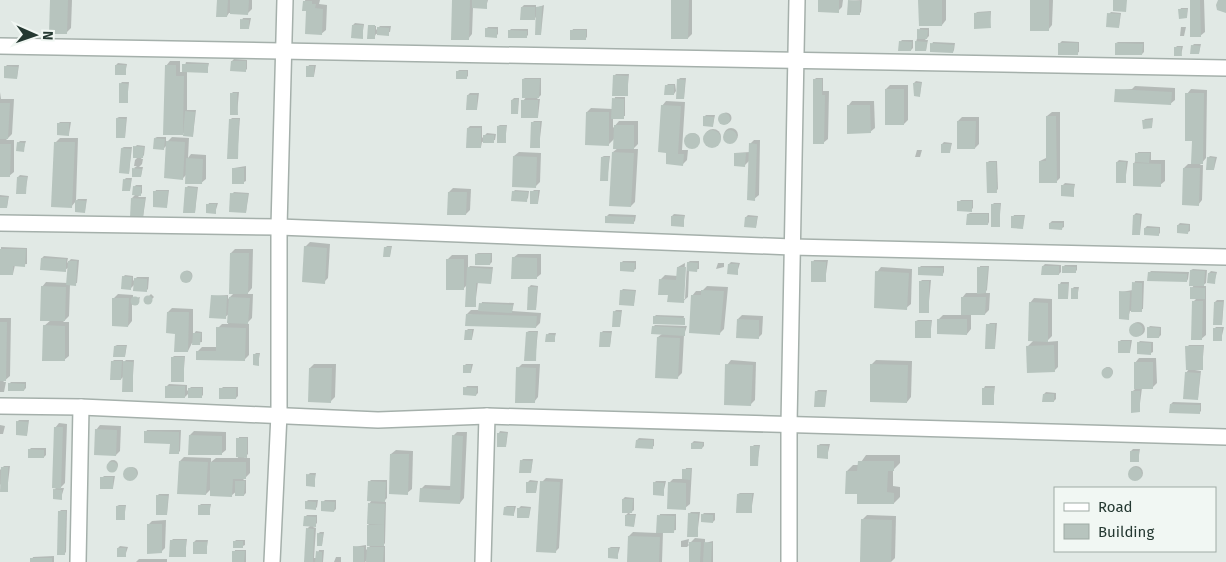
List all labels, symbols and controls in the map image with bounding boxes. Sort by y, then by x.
north arrow [10,10,60,60]
text: N [39,30,56,40]
legend [1054,487,1216,552]
text: Road [1098,498,1133,516]
text: Building [1098,523,1154,541]

